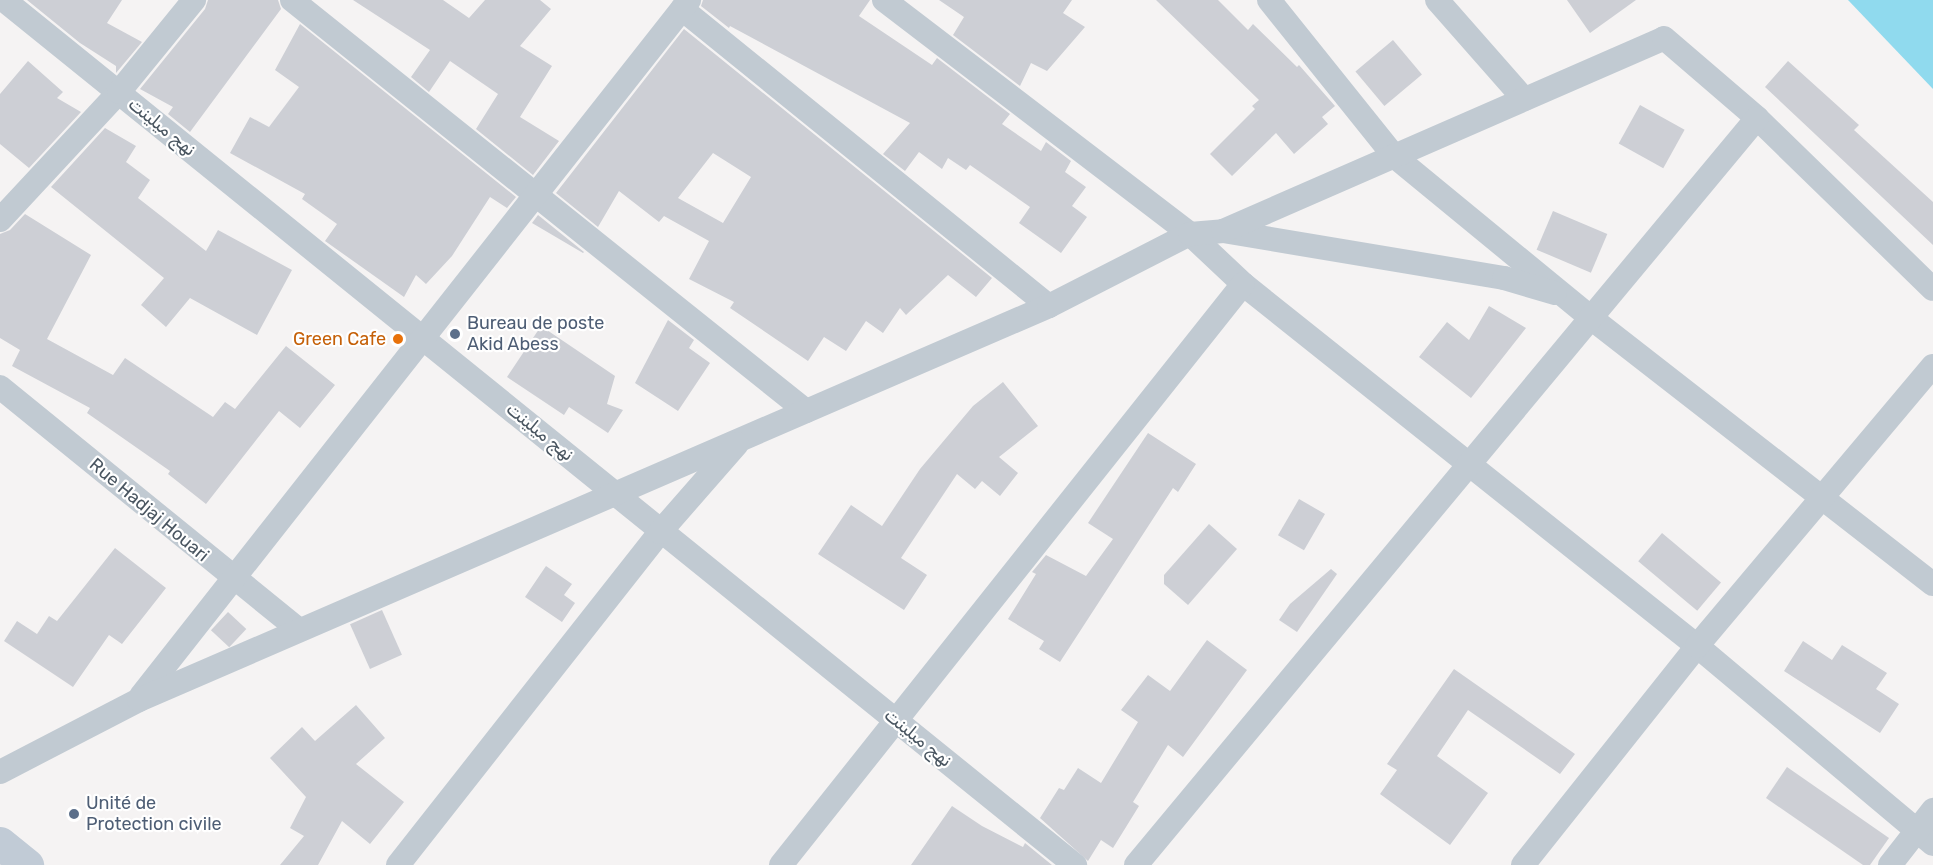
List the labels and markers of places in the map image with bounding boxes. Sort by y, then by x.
place label: Bureau de poste Akid Abess [467,313,604,356]
marker: Bureau de poste Akid Abess [448,327,462,341]
place label: Green Cafe [293,328,386,350]
marker: Green Cafe [391,332,405,346]
place label: Unité de Protection civile [86,793,222,836]
marker: Unité de Protection civile [67,807,81,821]

